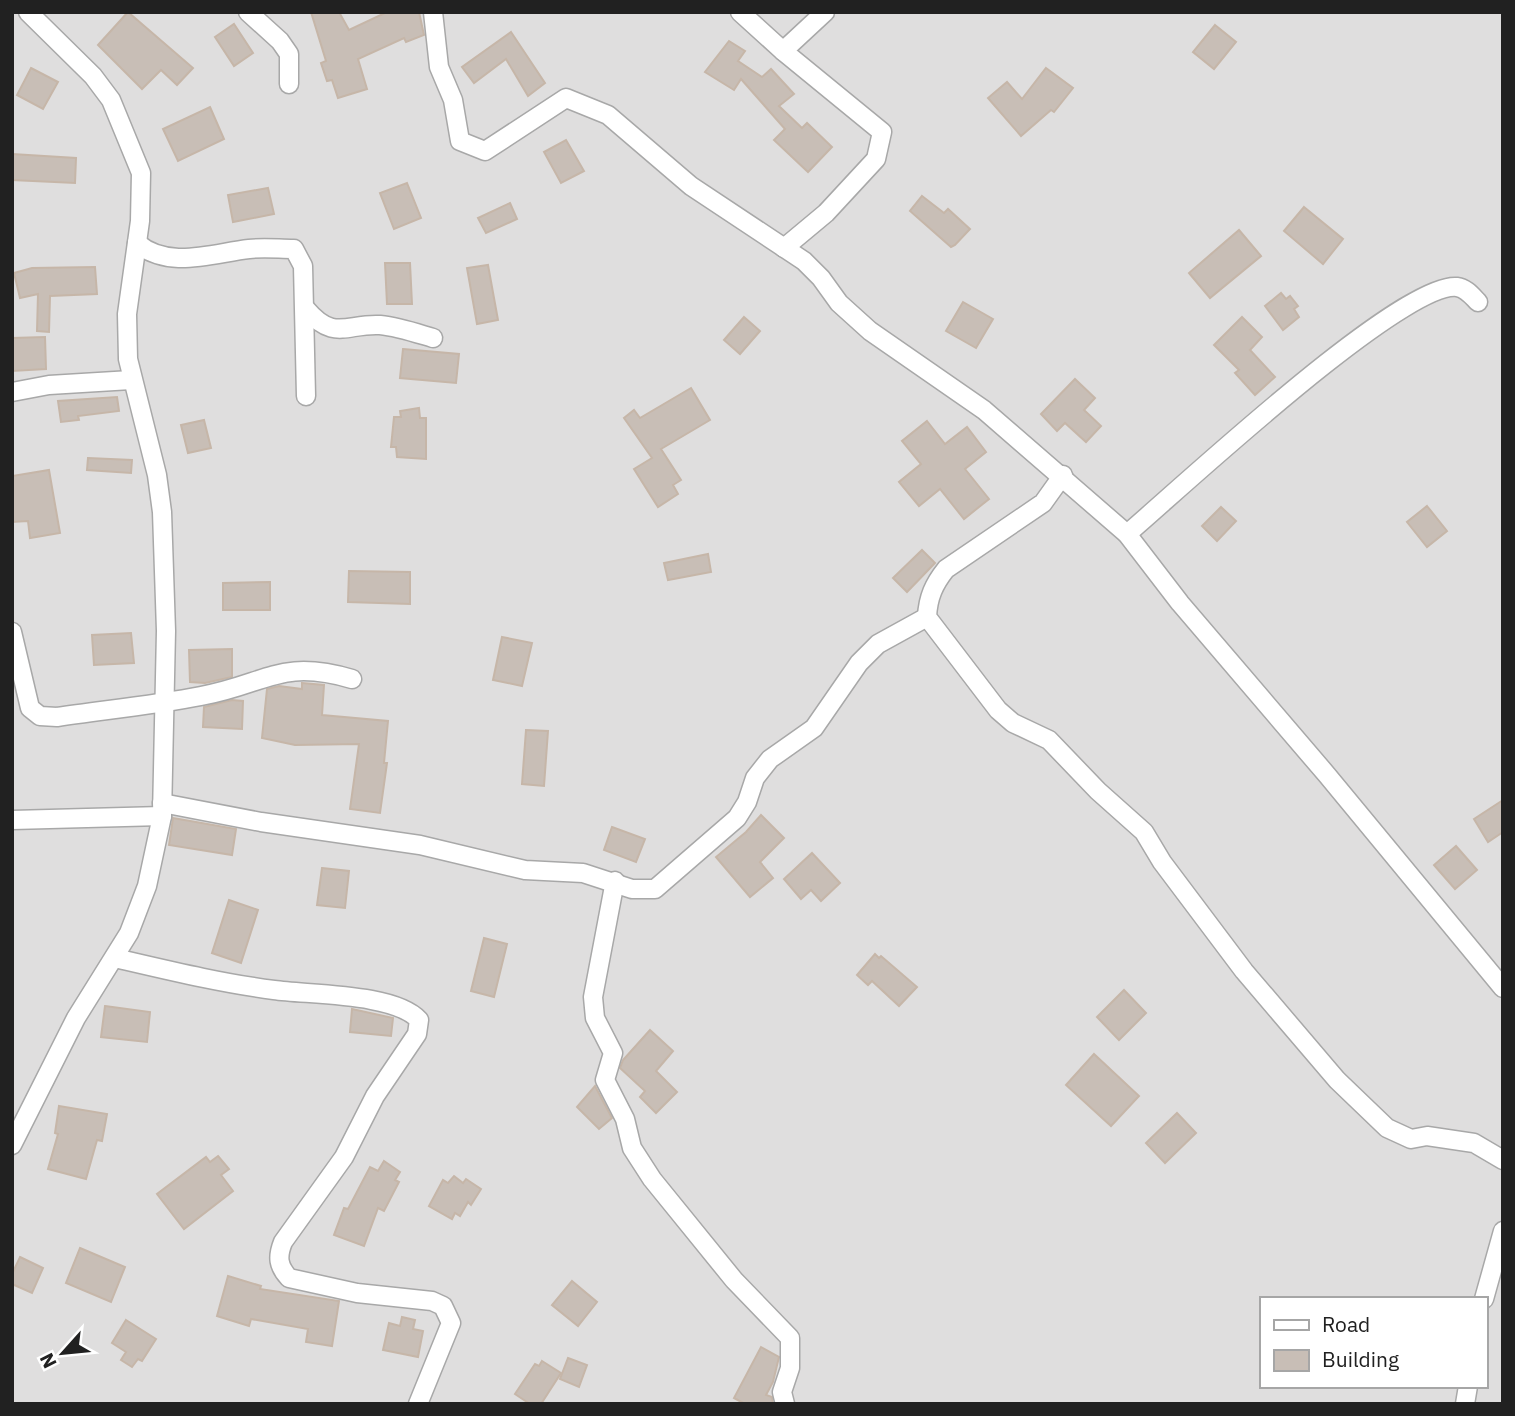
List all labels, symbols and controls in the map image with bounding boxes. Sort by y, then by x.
legend [1260,1297,1487,1388]
text: Road [1322,1310,1370,1338]
north arrow [28,1318,98,1388]
text: Building [1322,1345,1399,1373]
text: N [34,1349,62,1372]

